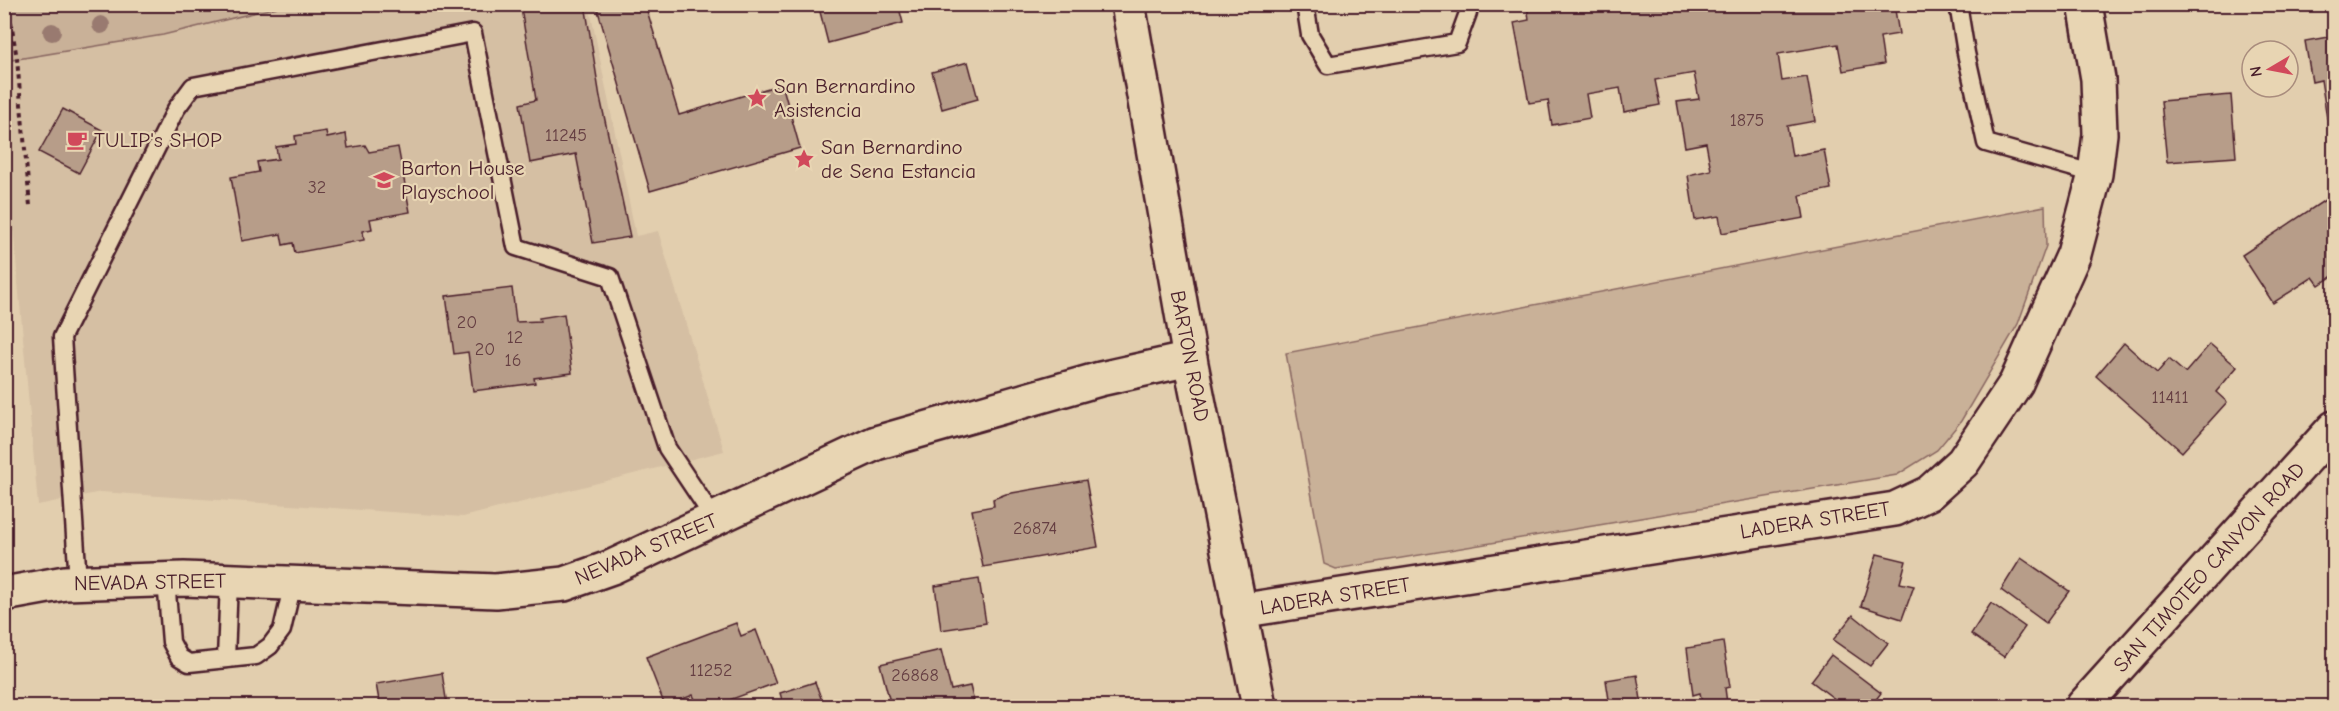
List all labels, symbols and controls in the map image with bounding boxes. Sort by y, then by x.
north arrow [2240,39,2300,99]
text: N [2246,65,2266,78]
place label: San Bernardino Asistencia [774,74,916,122]
place icon: San Bernardino Asistencia [745,86,769,110]
house number: 1875 [1730,110,1764,131]
house number: 11245 [545,125,587,146]
cafe icon: TULIP's SHOP [65,128,89,152]
place label: TULIP's SHOP [94,128,222,152]
place label: San Bernardino de Sena Estancia [821,135,976,183]
place icon: San Bernardino de Sena Estancia [792,147,816,171]
place label: Barton House Playschool [401,156,525,204]
school or university icon: Barton House Playschool [372,168,396,192]
house number: 32 [308,177,326,198]
street label: BARTON ROAD [1166,288,1214,424]
house number: 20 [457,312,477,333]
house number: 12 [507,327,523,348]
house number: 20 [475,339,495,360]
house number: 16 [505,350,521,371]
house number: 11411 [2151,387,2189,408]
street label: SAN TIMOTEO CANYON ROAD [2108,457,2310,677]
street label: LADERA STREET [1738,496,1892,544]
street label: NEVADA STREET [571,508,721,590]
house number: 26874 [1013,518,1057,539]
street label: NEVADA STREET [74,569,226,595]
street label: LADERA STREET [1258,572,1412,620]
house number: 11252 [690,660,732,681]
house number: 26868 [891,665,939,686]

